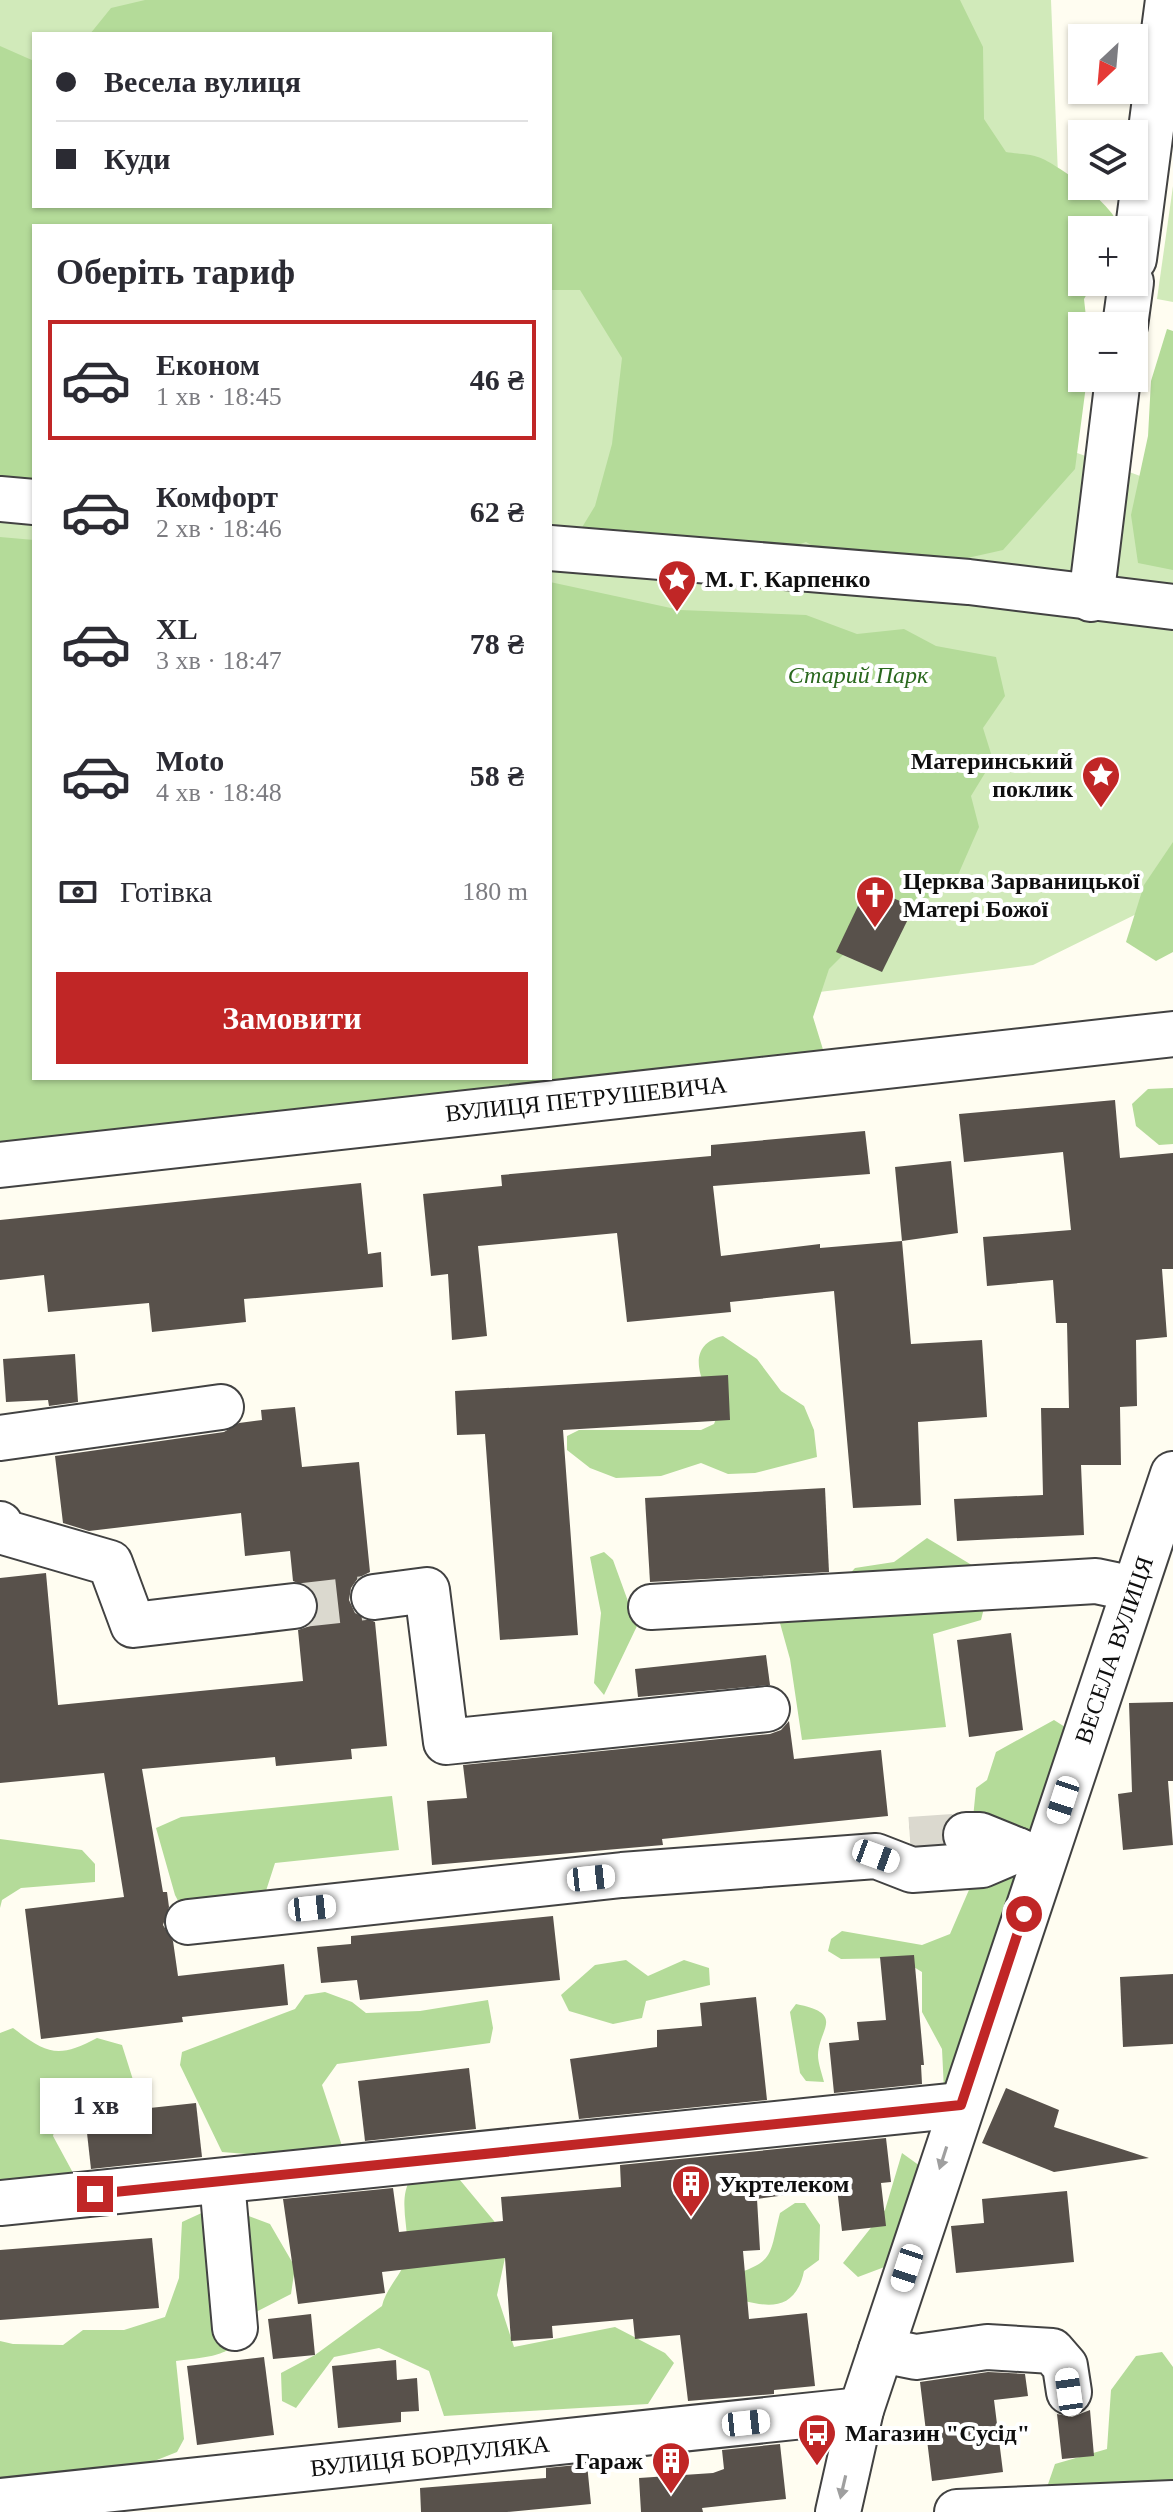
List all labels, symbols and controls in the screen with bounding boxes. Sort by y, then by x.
north arrow [1068,24,1148,104]
map controls [1068,24,1148,392]
text: Весела вулиця [104,65,301,98]
button: layers [1068,120,1148,200]
text: Куди [104,142,171,175]
button: + [1068,216,1148,296]
text: Оберіть тариф [56,252,295,292]
button: − [1068,312,1148,392]
icon: car [60,344,132,416]
text: Економ [156,348,260,381]
text: 46 ₴ [470,363,524,396]
text: 1 хв · 18:45 [156,382,282,411]
icon: car [60,476,132,548]
text: Комфорт [156,480,278,513]
text: 62 ₴ [470,495,524,528]
text: 2 хв · 18:46 [156,514,282,543]
place icon: М. Г. Карпенко [656,558,698,613]
place label: М. Г. Карпенко [705,566,870,592]
icon: car [60,608,132,680]
text: XL [156,612,198,645]
text: 78 ₴ [470,627,524,660]
text: 3 хв · 18:47 [156,646,282,675]
park label: Старий Парк [788,662,929,688]
icon: car [60,740,132,812]
text: Moto [156,744,224,777]
place label: Материнський поклик [911,748,1073,802]
place icon: Материнський поклик [1080,754,1122,809]
text: 58 ₴ [470,759,524,792]
text: 4 хв · 18:48 [156,778,282,807]
place label: Церква Зарваницької Матері Божої [903,868,1140,922]
icon: cash [56,870,100,914]
church icon: Церква Зарваницької Матері Божої [854,874,896,929]
text: Готівка [120,875,212,908]
text: 180 m [462,877,528,906]
button: Замовити [56,972,528,1064]
street label: ВУЛИЦЯ ПЕТРУШЕВИЧА [444,1071,729,1127]
street label: ВЕСЕЛА ВУЛИЦЯ [1070,1553,1158,1747]
car [1044,1773,1082,1827]
car [849,1837,903,1875]
car [566,1864,616,1892]
car [287,1894,337,1922]
route start [1006,1896,1042,1932]
callout: 1 хв [39,2078,151,2134]
text: 1 хв [73,2091,119,2120]
one-way arrow [937,2147,949,2171]
building icon: Укртелеком [670,2163,712,2218]
place label: Укртелеком [719,2171,849,2197]
route end [77,2176,113,2212]
car [888,2241,926,2295]
car [1054,2367,1084,2417]
car [721,2409,771,2437]
bus stop icon: Магазин "Сусід" [796,2412,838,2467]
place label: Магазин "Сусід" [845,2420,1030,2446]
street label: ВУЛИЦЯ БОРДУЛЯКА [309,2430,552,2481]
building icon: Гараж [650,2440,692,2495]
place label: Гараж [575,2448,644,2474]
one-way arrow [836,2475,849,2500]

